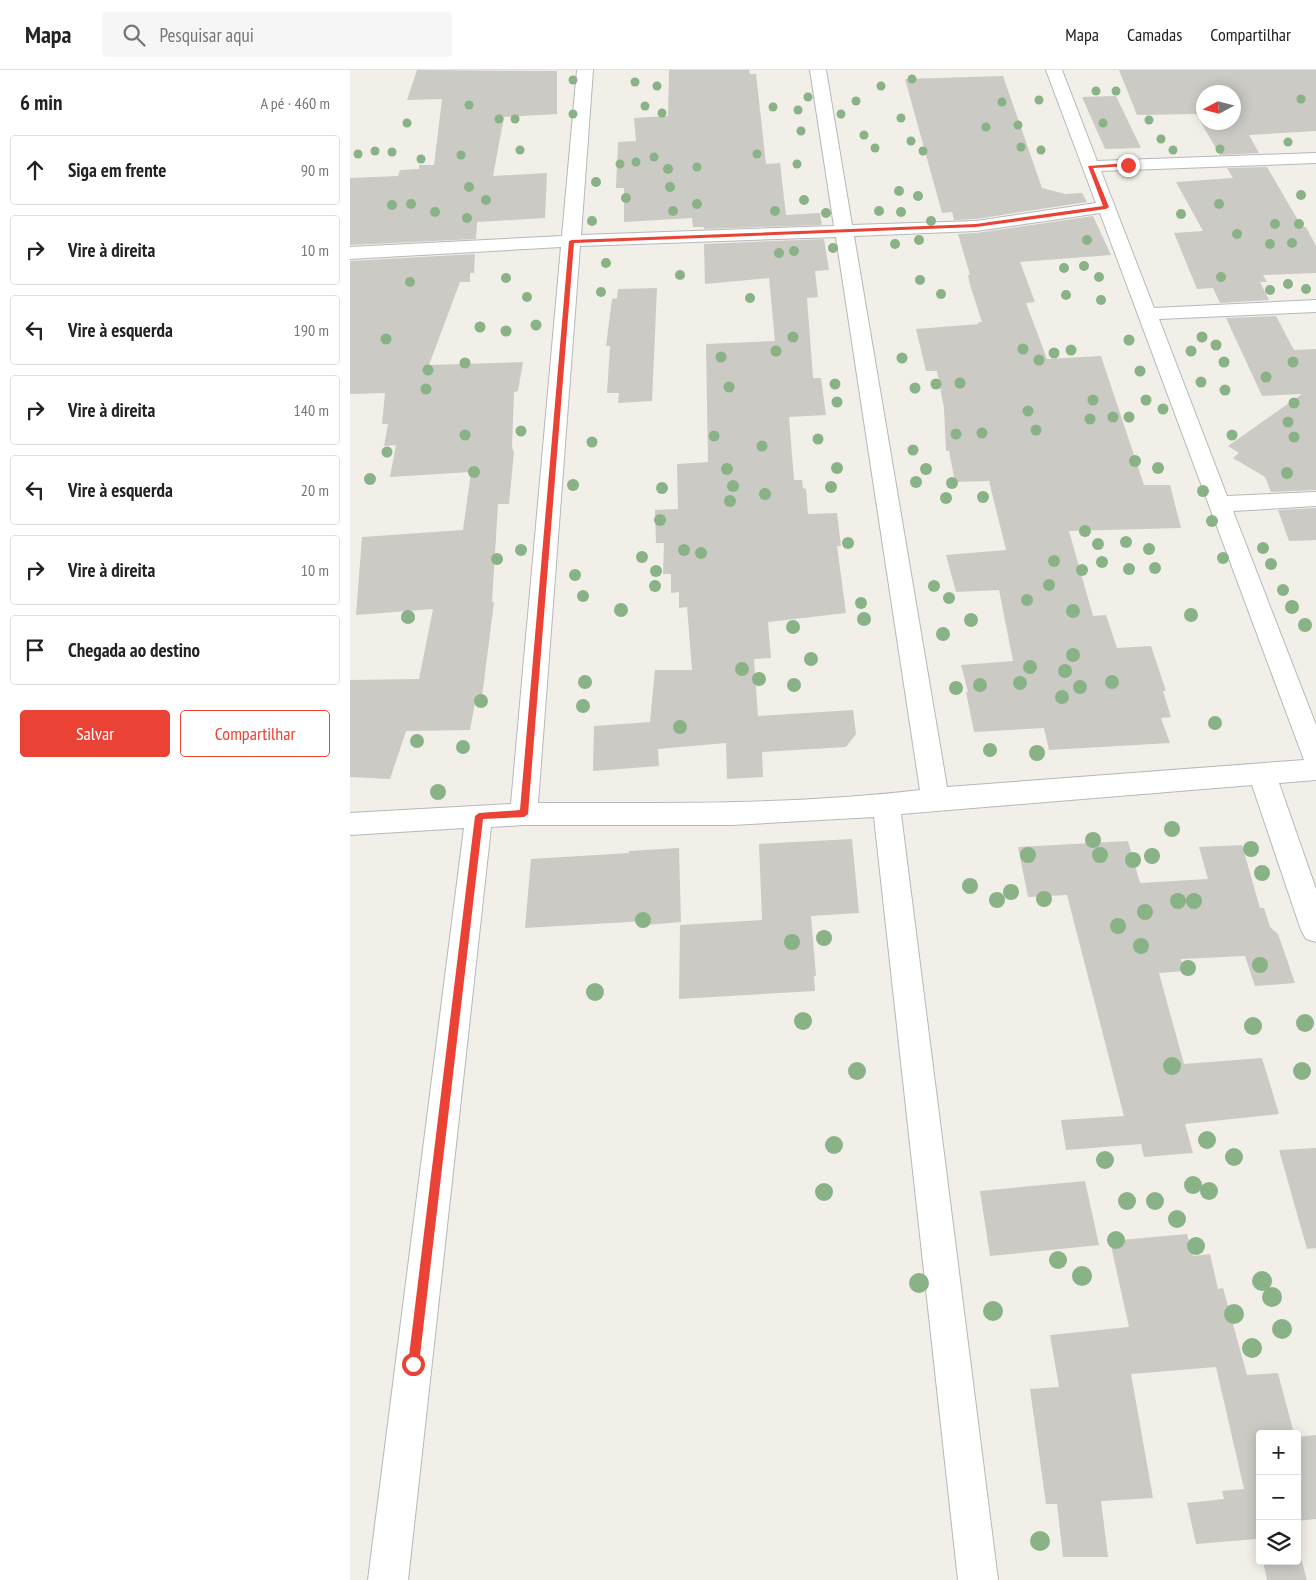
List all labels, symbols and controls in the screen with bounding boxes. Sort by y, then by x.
search box [102,12,452,57]
text: Mapa [25,19,72,50]
icon: search [120,21,148,49]
text: Pesquisar aqui [160,23,254,47]
text: Mapa [1065,23,1099,46]
text: Camadas [1127,23,1182,46]
text: Compartilhar [1210,23,1291,46]
north arrow [1196,85,1241,130]
text: 6 min [20,89,62,116]
text: A pé · 460 m [260,93,330,113]
route end [1117,154,1140,177]
icon: ahead [21,156,49,184]
text: Siga em frente [68,158,166,182]
text: 90 m [301,160,329,180]
icon: right [21,236,49,264]
text: Vire à direita [68,238,155,262]
text: 10 m [301,240,329,260]
icon: left [21,316,49,344]
text: Vire à esquerda [68,318,173,342]
text: 190 m [294,320,329,340]
icon: right [21,396,49,424]
text: Vire à direita [68,398,155,422]
text: 140 m [294,400,329,420]
icon: left [21,476,49,504]
text: Vire à esquerda [68,478,173,502]
text: 20 m [301,480,329,500]
icon: right [21,556,49,584]
text: Vire à direita [68,558,155,582]
text: 10 m [301,560,329,580]
icon: arrive [21,636,49,664]
text: Chegada ao destino [68,638,200,662]
button: Salvar [20,710,170,757]
button: Compartilhar [180,710,330,757]
route start [402,1353,425,1376]
map controls [1256,1430,1301,1565]
button: + [1256,1430,1301,1475]
button: − [1256,1475,1301,1520]
button: layers [1256,1520,1301,1565]

